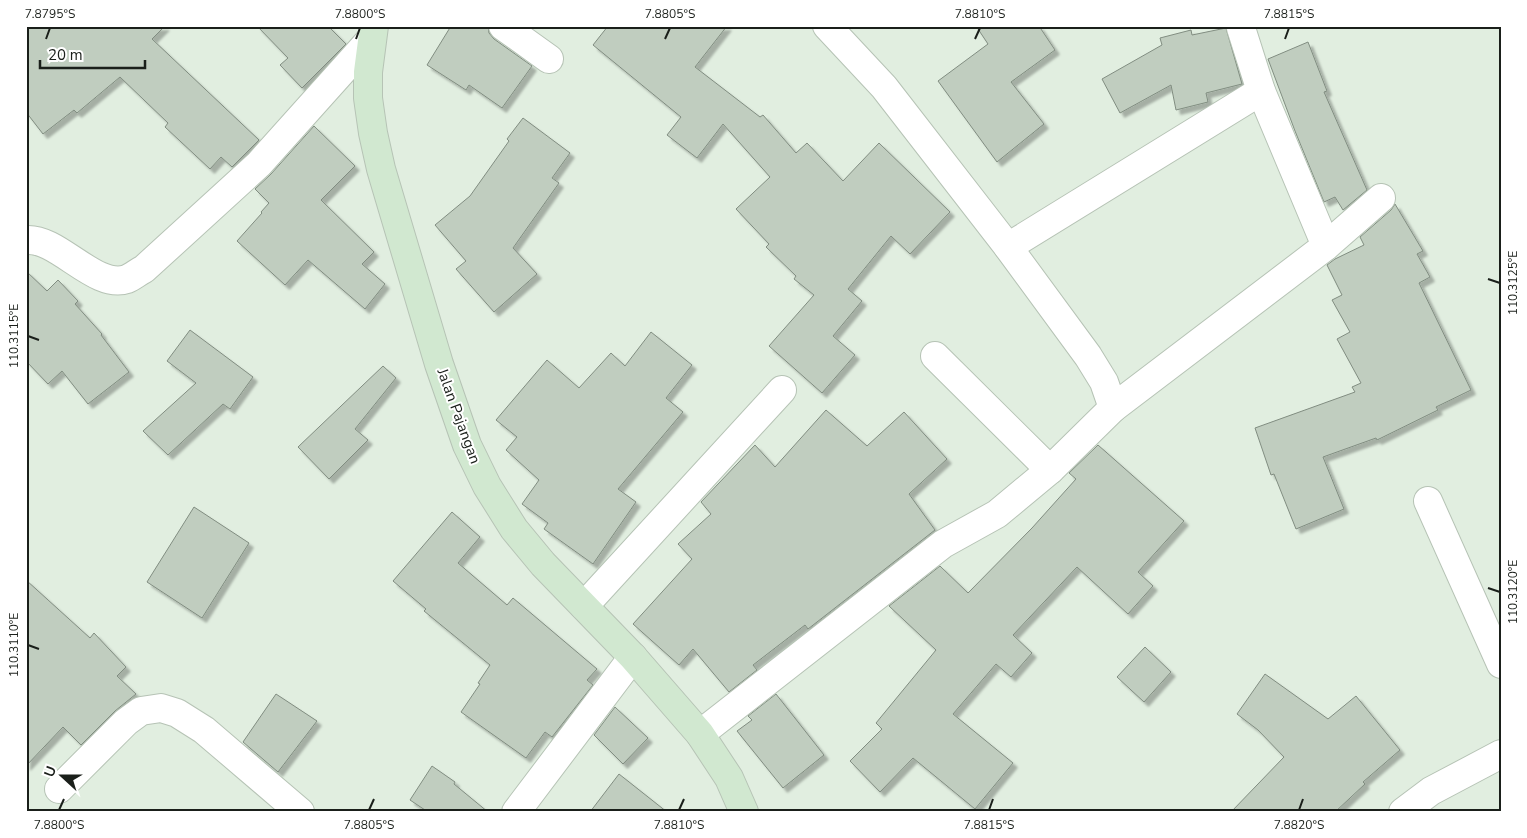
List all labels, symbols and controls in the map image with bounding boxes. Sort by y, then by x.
text: 7.8795°S [25,6,75,22]
text: 7.8800°S [335,6,385,22]
text: 7.8805°S [645,6,695,22]
text: 7.8810°S [955,6,1005,22]
text: 7.8815°S [1264,6,1314,22]
scale bar [40,38,145,70]
text: 20 m [48,45,83,65]
text: 110.3125°E [1505,251,1521,315]
text: 110.3115°E [6,304,22,368]
street label: Jalan Pajangan [432,365,485,466]
text: 110.3120°E [1505,560,1521,624]
text: 110.3110°E [6,613,22,677]
north arrow [38,750,88,800]
text: U [40,763,61,780]
text: 7.8800°S [34,817,84,833]
text: 7.8805°S [344,817,394,833]
text: 7.8810°S [654,817,704,833]
text: 7.8815°S [964,817,1014,833]
text: 7.8820°S [1274,817,1324,833]

